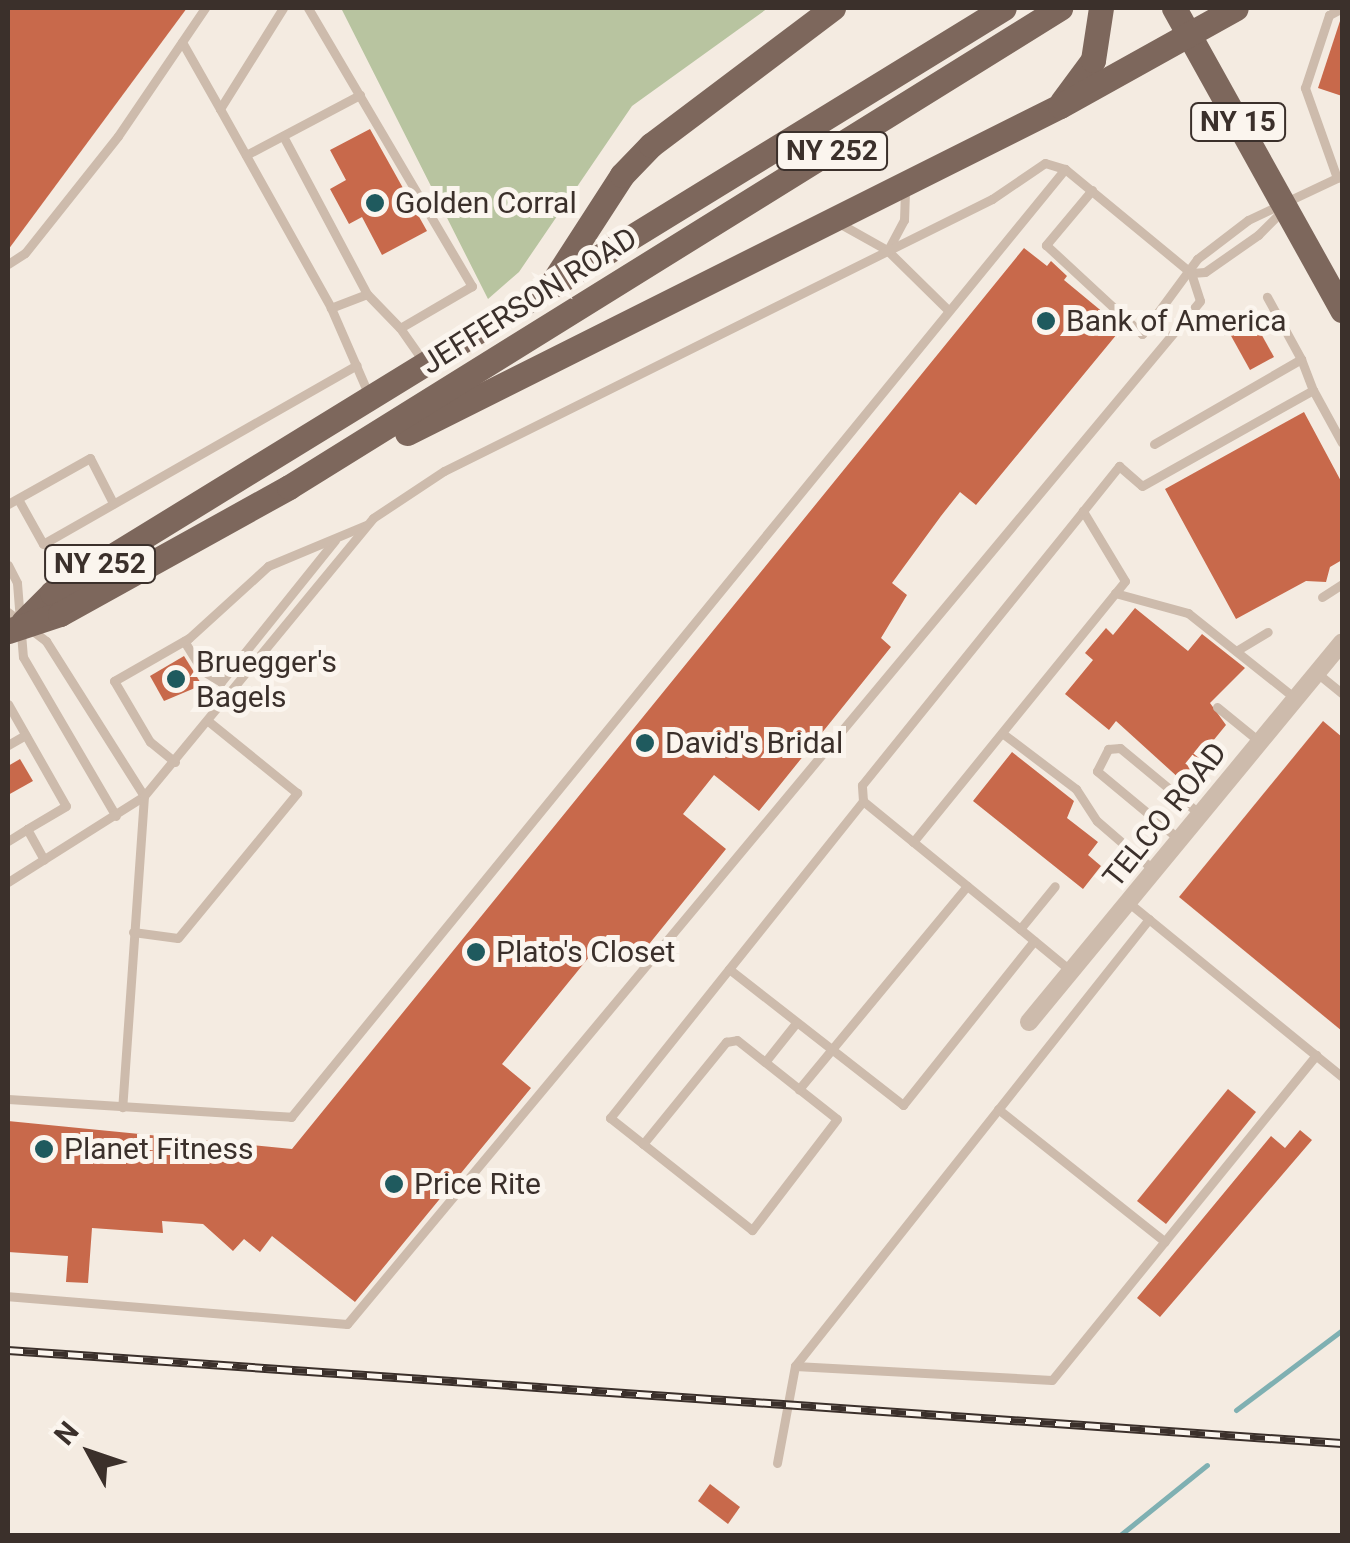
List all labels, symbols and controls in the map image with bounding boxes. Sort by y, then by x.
road number: NY 15 [1188,99,1288,145]
road number: NY 252 [774,128,890,174]
place label: Golden Corral [395,185,577,221]
marker: Golden Corral [364,192,386,214]
street label: JEFFERSON ROAD [414,220,644,382]
place label: Bank of America [1066,303,1286,339]
marker: Bank of America [1035,310,1057,332]
road number: NY 252 [42,541,158,587]
place label: Bruegger's Bagels [196,644,337,714]
marker: Bruegger's Bagels [165,668,187,690]
place label: David's Bridal [665,725,843,761]
marker: David's Bridal [634,732,656,754]
street label: TELCO ROAD [1096,735,1234,895]
place label: Plato's Closet [496,934,675,970]
marker: Plato's Closet [465,941,487,963]
place label: Planet Fitness [64,1131,253,1167]
marker: Planet Fitness [33,1138,55,1160]
place label: Price Rite [414,1166,541,1202]
marker: Price Rite [383,1173,405,1195]
north arrow [40,1403,140,1503]
text: N [48,1415,86,1452]

